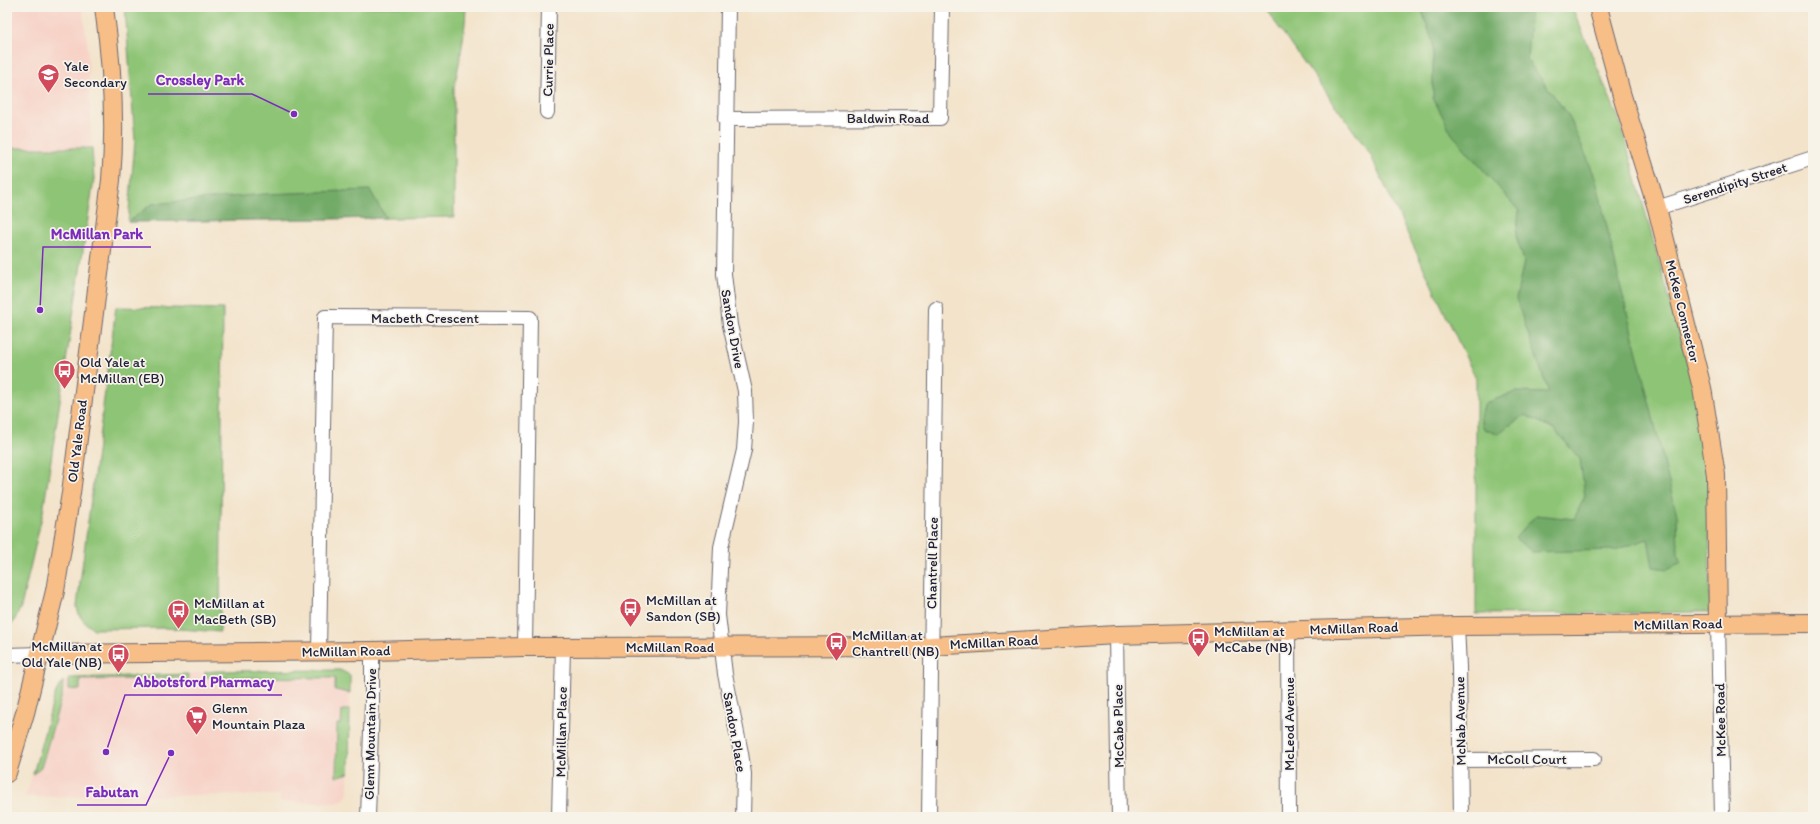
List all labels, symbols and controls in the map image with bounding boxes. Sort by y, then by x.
street label: Currie Place [539,23,558,97]
place label: Yale Secondary [64,58,127,91]
school or university icon: Yale Secondary [35,61,61,94]
callout: Crossley Park [148,67,252,94]
text: Crossley Park [156,71,244,90]
street label: Baldwin Road [847,110,930,127]
street label: Serendipity Street [1681,159,1789,208]
callout: McMillan Park [43,220,151,247]
text: McMillan Park [51,225,143,243]
street label: McKee Connector [1662,258,1704,365]
street label: Sandon Drive [717,288,748,370]
street label: Macbeth Crescent [371,310,479,327]
place label: Old Yale at McMillan (EB) [80,354,164,387]
bus stop icon: Old Yale at McMillan (EB) [52,357,78,390]
street label: Old Yale Road [64,398,91,484]
street label: Chantrell Place [923,516,942,609]
place label: McMillan at Sandon (SB) [646,592,721,625]
place label: McMillan at MacBeth (SB) [194,595,276,628]
bus stop icon: McMillan at Sandon (SB) [618,595,644,628]
bus stop icon: McMillan at MacBeth (SB) [166,598,192,631]
street label: McMillan Road [1634,615,1723,634]
street label: McMillan Road [1309,618,1399,639]
place label: McMillan at McCabe (NB) [1214,623,1293,656]
bus stop icon: McMillan at McCabe (NB) [1185,626,1211,659]
place label: McMillan at Chantrell (NB) [852,627,939,660]
bus stop icon: McMillan at Chantrell (NB) [823,630,849,663]
street label: McMillan Road [949,632,1039,653]
place label: McMillan at Old Yale (NB) [21,638,102,671]
street label: McMillan Road [626,639,715,656]
bus stop icon: McMillan at Old Yale (NB) [105,641,131,674]
street label: McMillan Road [302,642,391,661]
callout: Abbotsford Pharmacy [125,668,282,695]
street label: Glenn Mountain Drive [361,668,380,800]
text: Abbotsford Pharmacy [133,673,275,692]
street label: McNab Avenue [1451,676,1470,766]
street label: McLeod Avenue [1281,677,1298,771]
street label: McKee Road [1711,683,1730,757]
street label: McCabe Place [1109,684,1128,768]
street label: McMillan Place [552,686,571,778]
street label: Sandon Place [719,691,750,774]
place label: Glenn Mountain Plaza [212,700,306,733]
supermarket icon: Glenn Mountain Plaza [184,703,210,736]
street label: McColl Court [1487,751,1567,768]
callout: Fabutan [77,778,146,805]
text: Fabutan [86,783,139,801]

